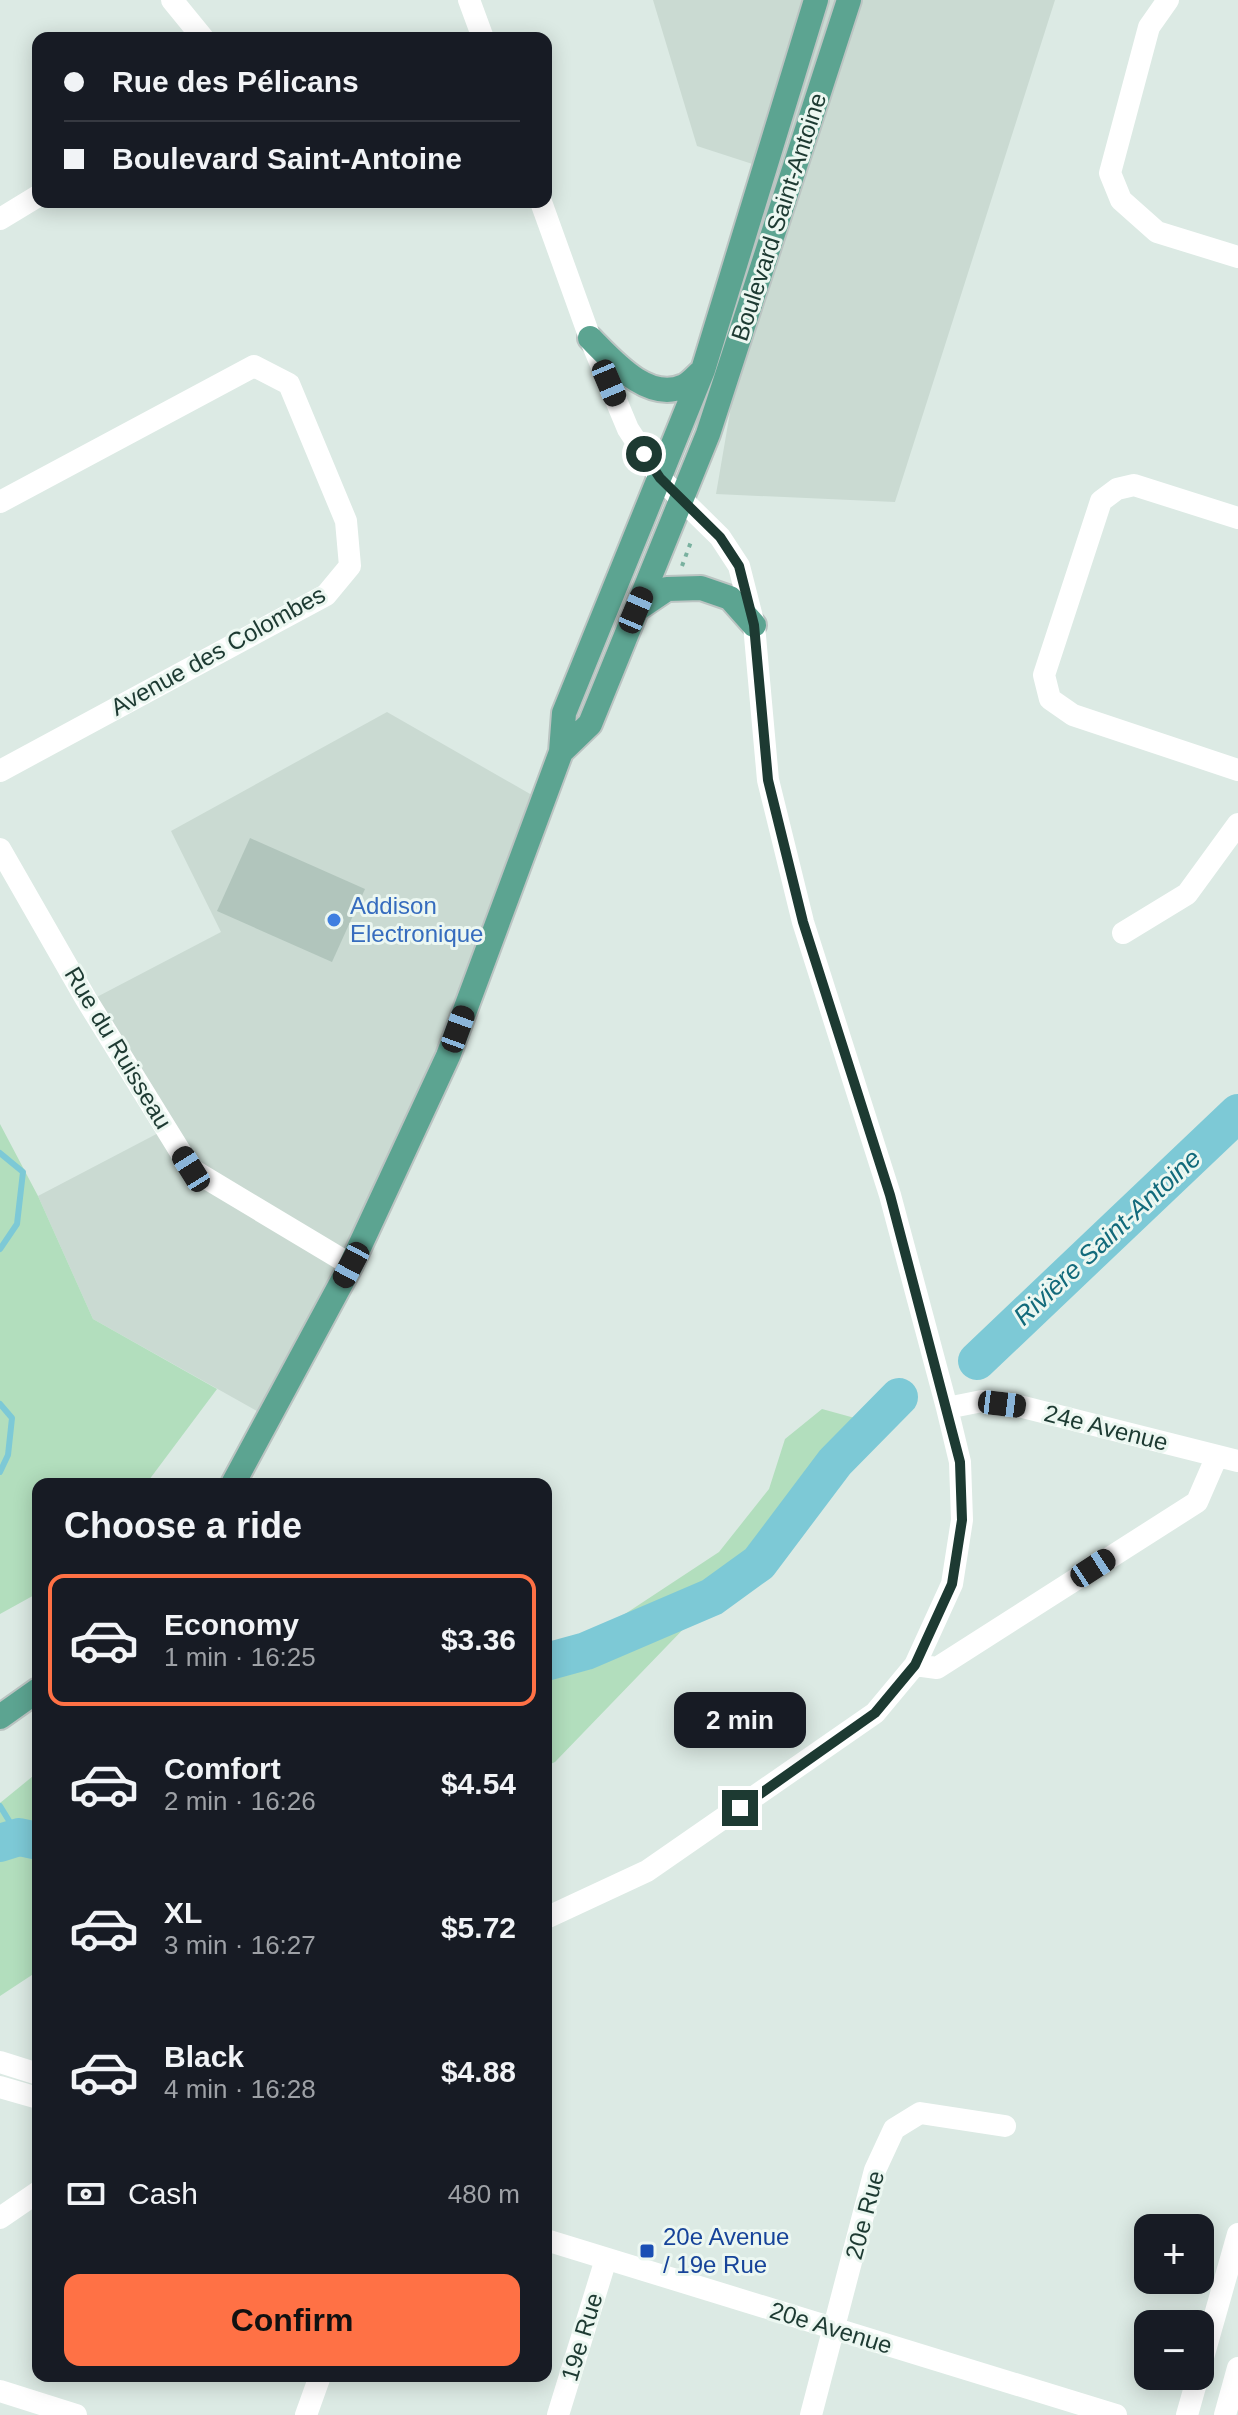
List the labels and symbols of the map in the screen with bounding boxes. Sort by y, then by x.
street label: Boulevard Saint-Antoine [726,90,831,344]
car [589,356,629,410]
route start [626,436,662,472]
street label: Avenue des Colombes [106,580,330,721]
car [616,583,656,637]
place label: Addison Electronique [350,892,483,947]
marker: Addison Electronique [325,911,343,929]
street label: Rue du Ruisseau [59,962,177,1134]
car [439,1002,477,1056]
car [168,1142,214,1196]
water label: Rivière Saint-Antoine [1007,1143,1207,1331]
car [329,1238,373,1292]
car [977,1389,1027,1419]
street label: 24e Avenue [1042,1399,1171,1456]
car [1066,1545,1120,1591]
callout: 2 min [674,1692,806,1748]
route end [722,1790,758,1826]
street label: 20e Rue [840,2168,889,2262]
place label: 20e Avenue / 19e Rue [663,2223,789,2278]
marker: 20e Avenue / 19e Rue [638,2242,656,2260]
street label: 19e Rue [555,2290,608,2384]
street label: 20e Avenue [767,2296,896,2359]

